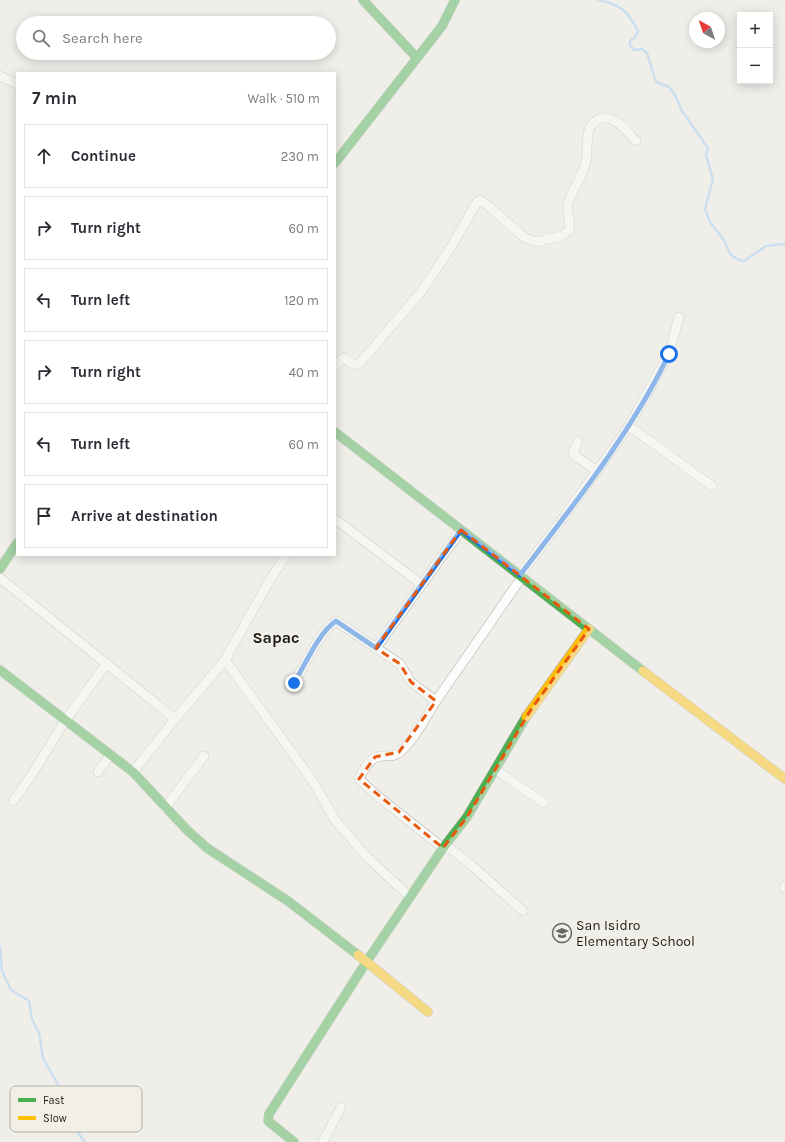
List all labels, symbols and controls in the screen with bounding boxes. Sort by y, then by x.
north arrow [689,12,725,48]
map controls [737,12,773,84]
button: + [737,12,773,48]
search box [16,16,336,60]
icon: search [30,27,52,49]
text: Search here [62,29,143,47]
button: − [737,48,773,84]
text: 7 min [32,88,77,108]
text: Walk · 510 m [248,91,320,106]
icon: ahead [33,145,55,167]
text: Continue [71,147,136,165]
text: 230 m [281,149,319,164]
icon: right [33,217,55,239]
text: Turn right [71,219,141,237]
text: 60 m [289,221,319,236]
icon: left [33,289,55,311]
text: Turn left [71,291,130,309]
text: 120 m [284,293,319,308]
route start [660,345,678,363]
icon: right [33,361,55,383]
text: Turn right [71,363,141,381]
text: 40 m [289,365,319,380]
icon: left [33,433,55,455]
text: Turn left [71,435,130,453]
text: 60 m [289,437,319,452]
icon: arrive [33,505,55,527]
text: Arrive at destination [71,507,218,525]
district label: Sapac [252,628,300,647]
route end [285,674,303,692]
place label: San Isidro Elementary School [576,917,695,950]
school or university icon: San Isidro Elementary School [551,922,573,944]
legend [10,1086,142,1132]
text: Fast [43,1094,64,1107]
text: Slow [43,1112,67,1125]

